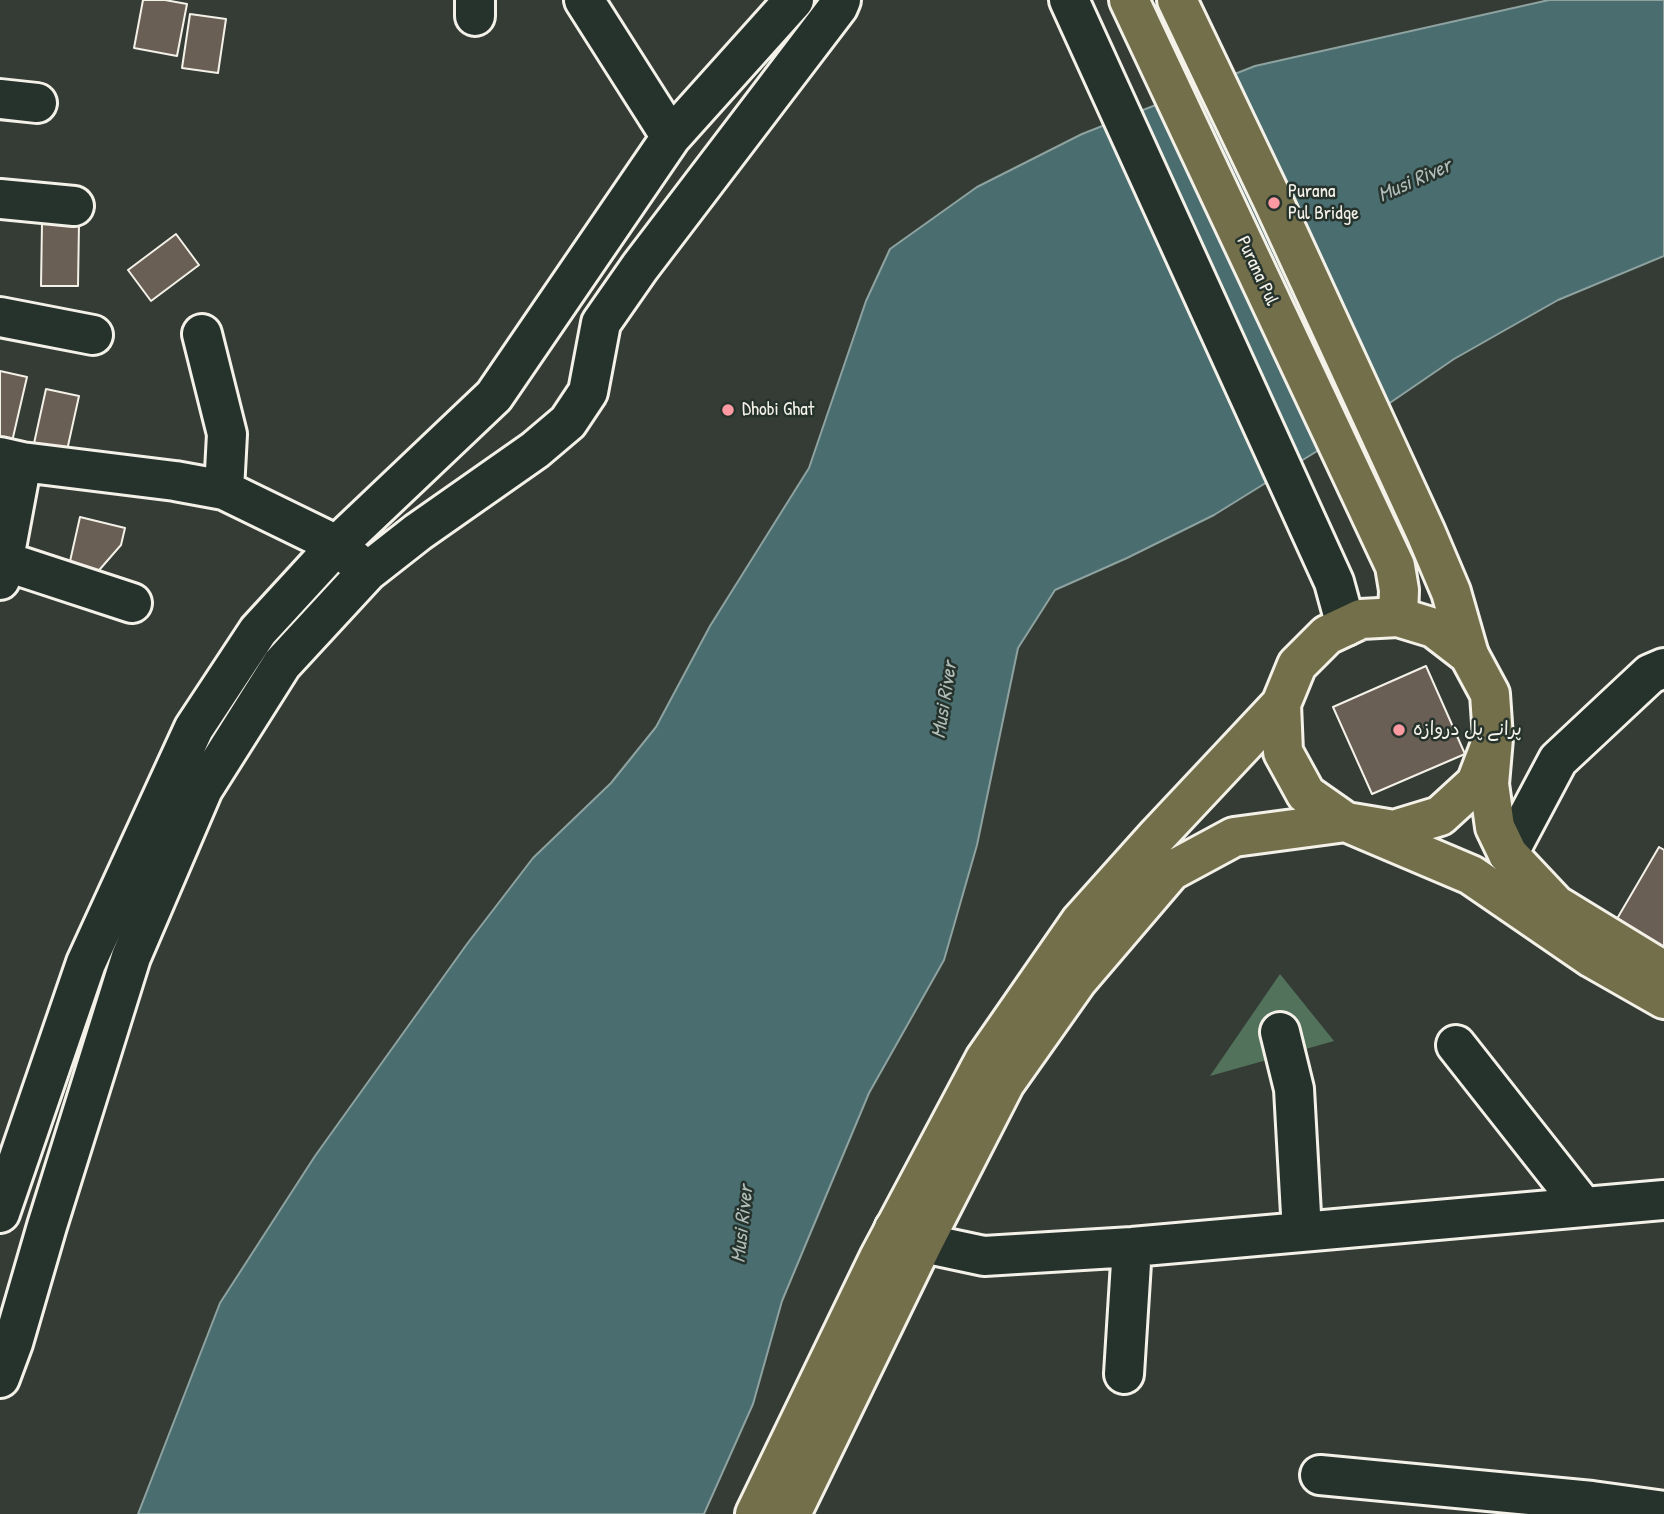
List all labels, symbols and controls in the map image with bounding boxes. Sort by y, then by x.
water label: Musi River [1374,154,1456,208]
place label: Purana Pul Bridge [1288,181,1359,225]
marker: Purana Pul Bridge [1266,195,1282,211]
street label: Purana Pul [1231,233,1283,309]
place label: Dhobi Ghat [742,399,814,421]
marker: Dhobi Ghat [720,402,736,418]
water label: Musi River [926,660,964,740]
place label: پرانے پل دروازہ [1413,719,1522,741]
marker: پرانے پل دروازہ [1391,722,1407,738]
water label: Musi River [726,1184,760,1264]

